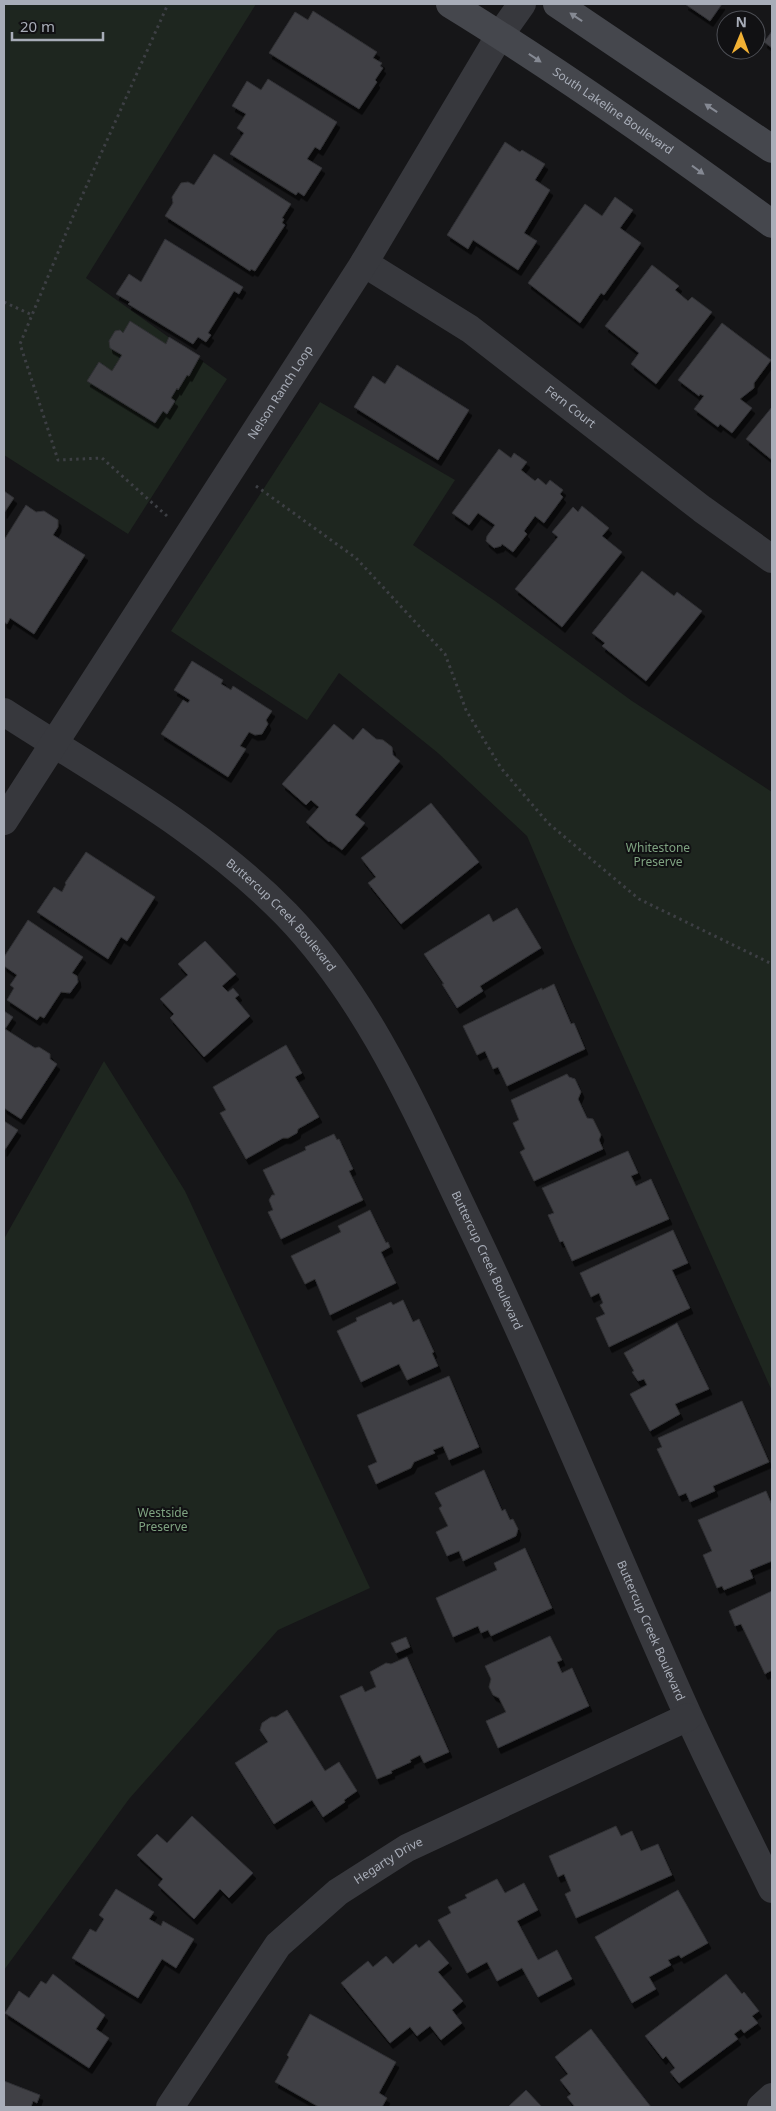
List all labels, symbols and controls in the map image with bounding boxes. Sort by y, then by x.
scale bar [12,10,104,42]
north arrow [716,10,766,60]
one-way arrow [569,12,583,22]
text: N [735,12,747,31]
text: 20 m [20,16,55,36]
one-way arrow [528,53,542,63]
street label: South Lakeline Boulevard [550,63,677,158]
one-way arrow [704,103,718,112]
one-way arrow [691,165,705,175]
street label: Nelson Ranch Loop [243,342,317,442]
street label: Fern Court [542,381,600,432]
park label: Whitestone Preserve [626,839,690,870]
street label: Buttercup Creek Boulevard [223,854,340,975]
street label: Buttercup Creek Boulevard [448,1188,527,1332]
park label: Westside Preserve [138,1504,189,1535]
street label: Buttercup Creek Boulevard [613,1558,689,1703]
street label: Hegarty Drive [350,1833,426,1888]

